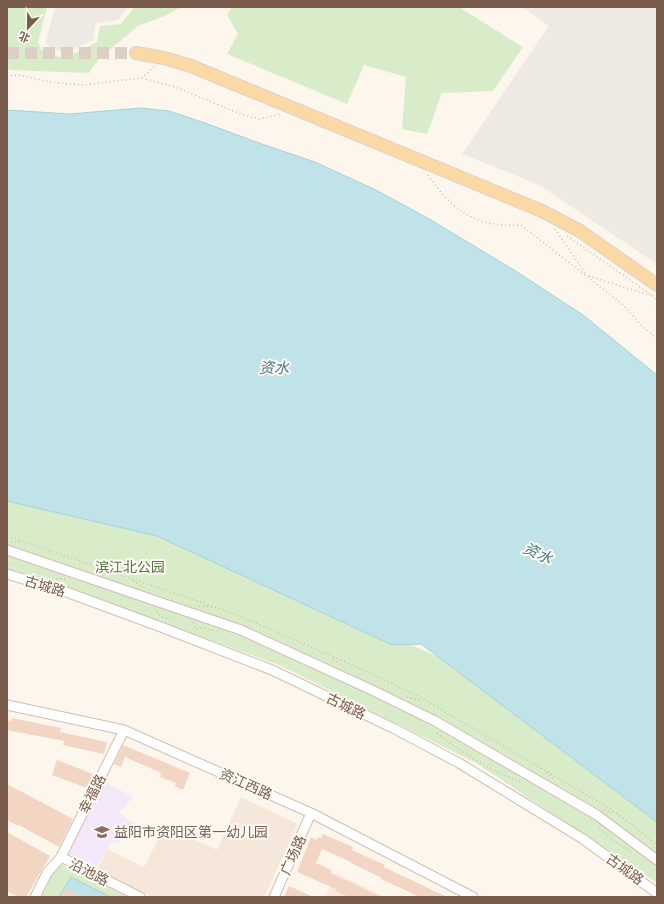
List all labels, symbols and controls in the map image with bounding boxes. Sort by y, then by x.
north arrow [8,8,48,48]
text: 北 [17,30,32,45]
water label: 资水 [259,359,290,376]
water label: 资水 [521,539,556,567]
park label: 滨江北公园 [95,559,165,575]
street label: 古城路 [23,572,67,600]
street label: 古城路 [324,690,368,722]
street label: 资江西路 [217,765,275,803]
street label: 幸福路 [75,772,109,816]
school or university icon: 益阳市资阳区第一幼儿园 [93,823,111,841]
place label: 益阳市资阳区第一幼儿园 [114,824,268,840]
street label: 广场路 [277,833,309,877]
street label: 古城路 [603,850,647,888]
street label: 沿池路 [67,855,111,889]

